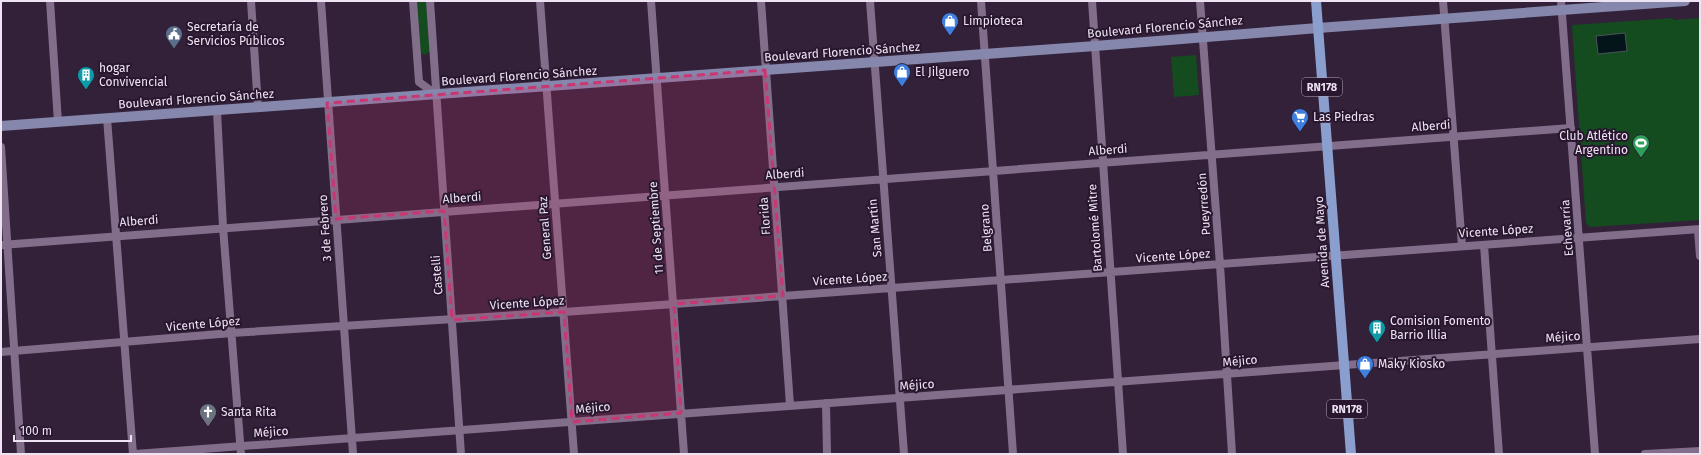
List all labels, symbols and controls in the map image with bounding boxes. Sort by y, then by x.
shop icon: Limpioteca [940,11,960,36]
street label: Boulevard Florencio Sánchez [1087,13,1243,41]
place label: Limpioteca [963,14,1023,28]
place label: Secretaría de Servicios Públicos [187,20,285,48]
public building icon: Secretaría de Servicios Públicos [164,24,184,49]
street label: Boulevard Florencio Sánchez [764,40,920,64]
place label: hogar Convivencial [99,61,168,89]
shop icon: El Jilguero [892,62,912,87]
street label: Boulevard Florencio Sánchez [441,64,597,88]
building icon: hogar Convivencial [76,65,96,90]
place label: El Jilguero [915,65,970,79]
road number: RN178 [1302,78,1342,96]
street label: Boulevard Florencio Sánchez [118,87,274,111]
supermarket icon: Las Piedras [1290,107,1310,132]
place label: Las Piedras [1313,110,1375,124]
street label: Alberdi [1411,118,1451,134]
place label: Club Atlético Argentino [1559,129,1628,157]
sports icon: Club Atlético Argentino [1631,133,1651,158]
street label: Alberdi [1088,142,1128,158]
street label: Alberdi [765,166,805,182]
street label: Pueyrredón [1195,172,1213,236]
street label: 11 de Septiembre [646,181,666,275]
street label: Bartolomé Mitre [1085,184,1105,272]
street label: Alberdi [442,190,482,206]
street label: 3 de Febrero [316,194,334,262]
street label: General Paz [536,196,554,260]
street label: Avenida de Mayo [1312,196,1332,288]
street label: Florida [757,197,773,235]
street label: San Martín [865,198,885,258]
street label: Echevarría [1558,199,1576,257]
street label: Belgrano [977,203,995,253]
street label: Alberdi [119,213,159,229]
street label: Vicente López [1458,221,1534,241]
street label: Vicente López [1135,246,1211,266]
street label: Castelli [429,255,445,295]
street label: Vicente López [812,269,888,289]
street label: Vicente López [489,293,565,313]
street label: Vicente López [165,314,241,334]
place label: Comision Fomento Barrio Illia [1390,314,1491,342]
building icon: Comision Fomento Barrio Illia [1367,318,1387,343]
street label: Méjico [1545,329,1581,345]
street label: Méjico [1222,352,1258,370]
shop icon: Maky Kiosko [1355,354,1375,379]
place label: Maky Kiosko [1378,357,1445,371]
street label: Méjico [899,377,935,393]
street label: Méjico [575,399,611,417]
road number: RN178 [1327,400,1367,418]
church icon: Santa Rita [198,402,218,427]
place label: Santa Rita [221,405,276,419]
scale bar [14,417,131,443]
text: 100 m [20,424,52,438]
street label: Méjico [253,424,289,440]

